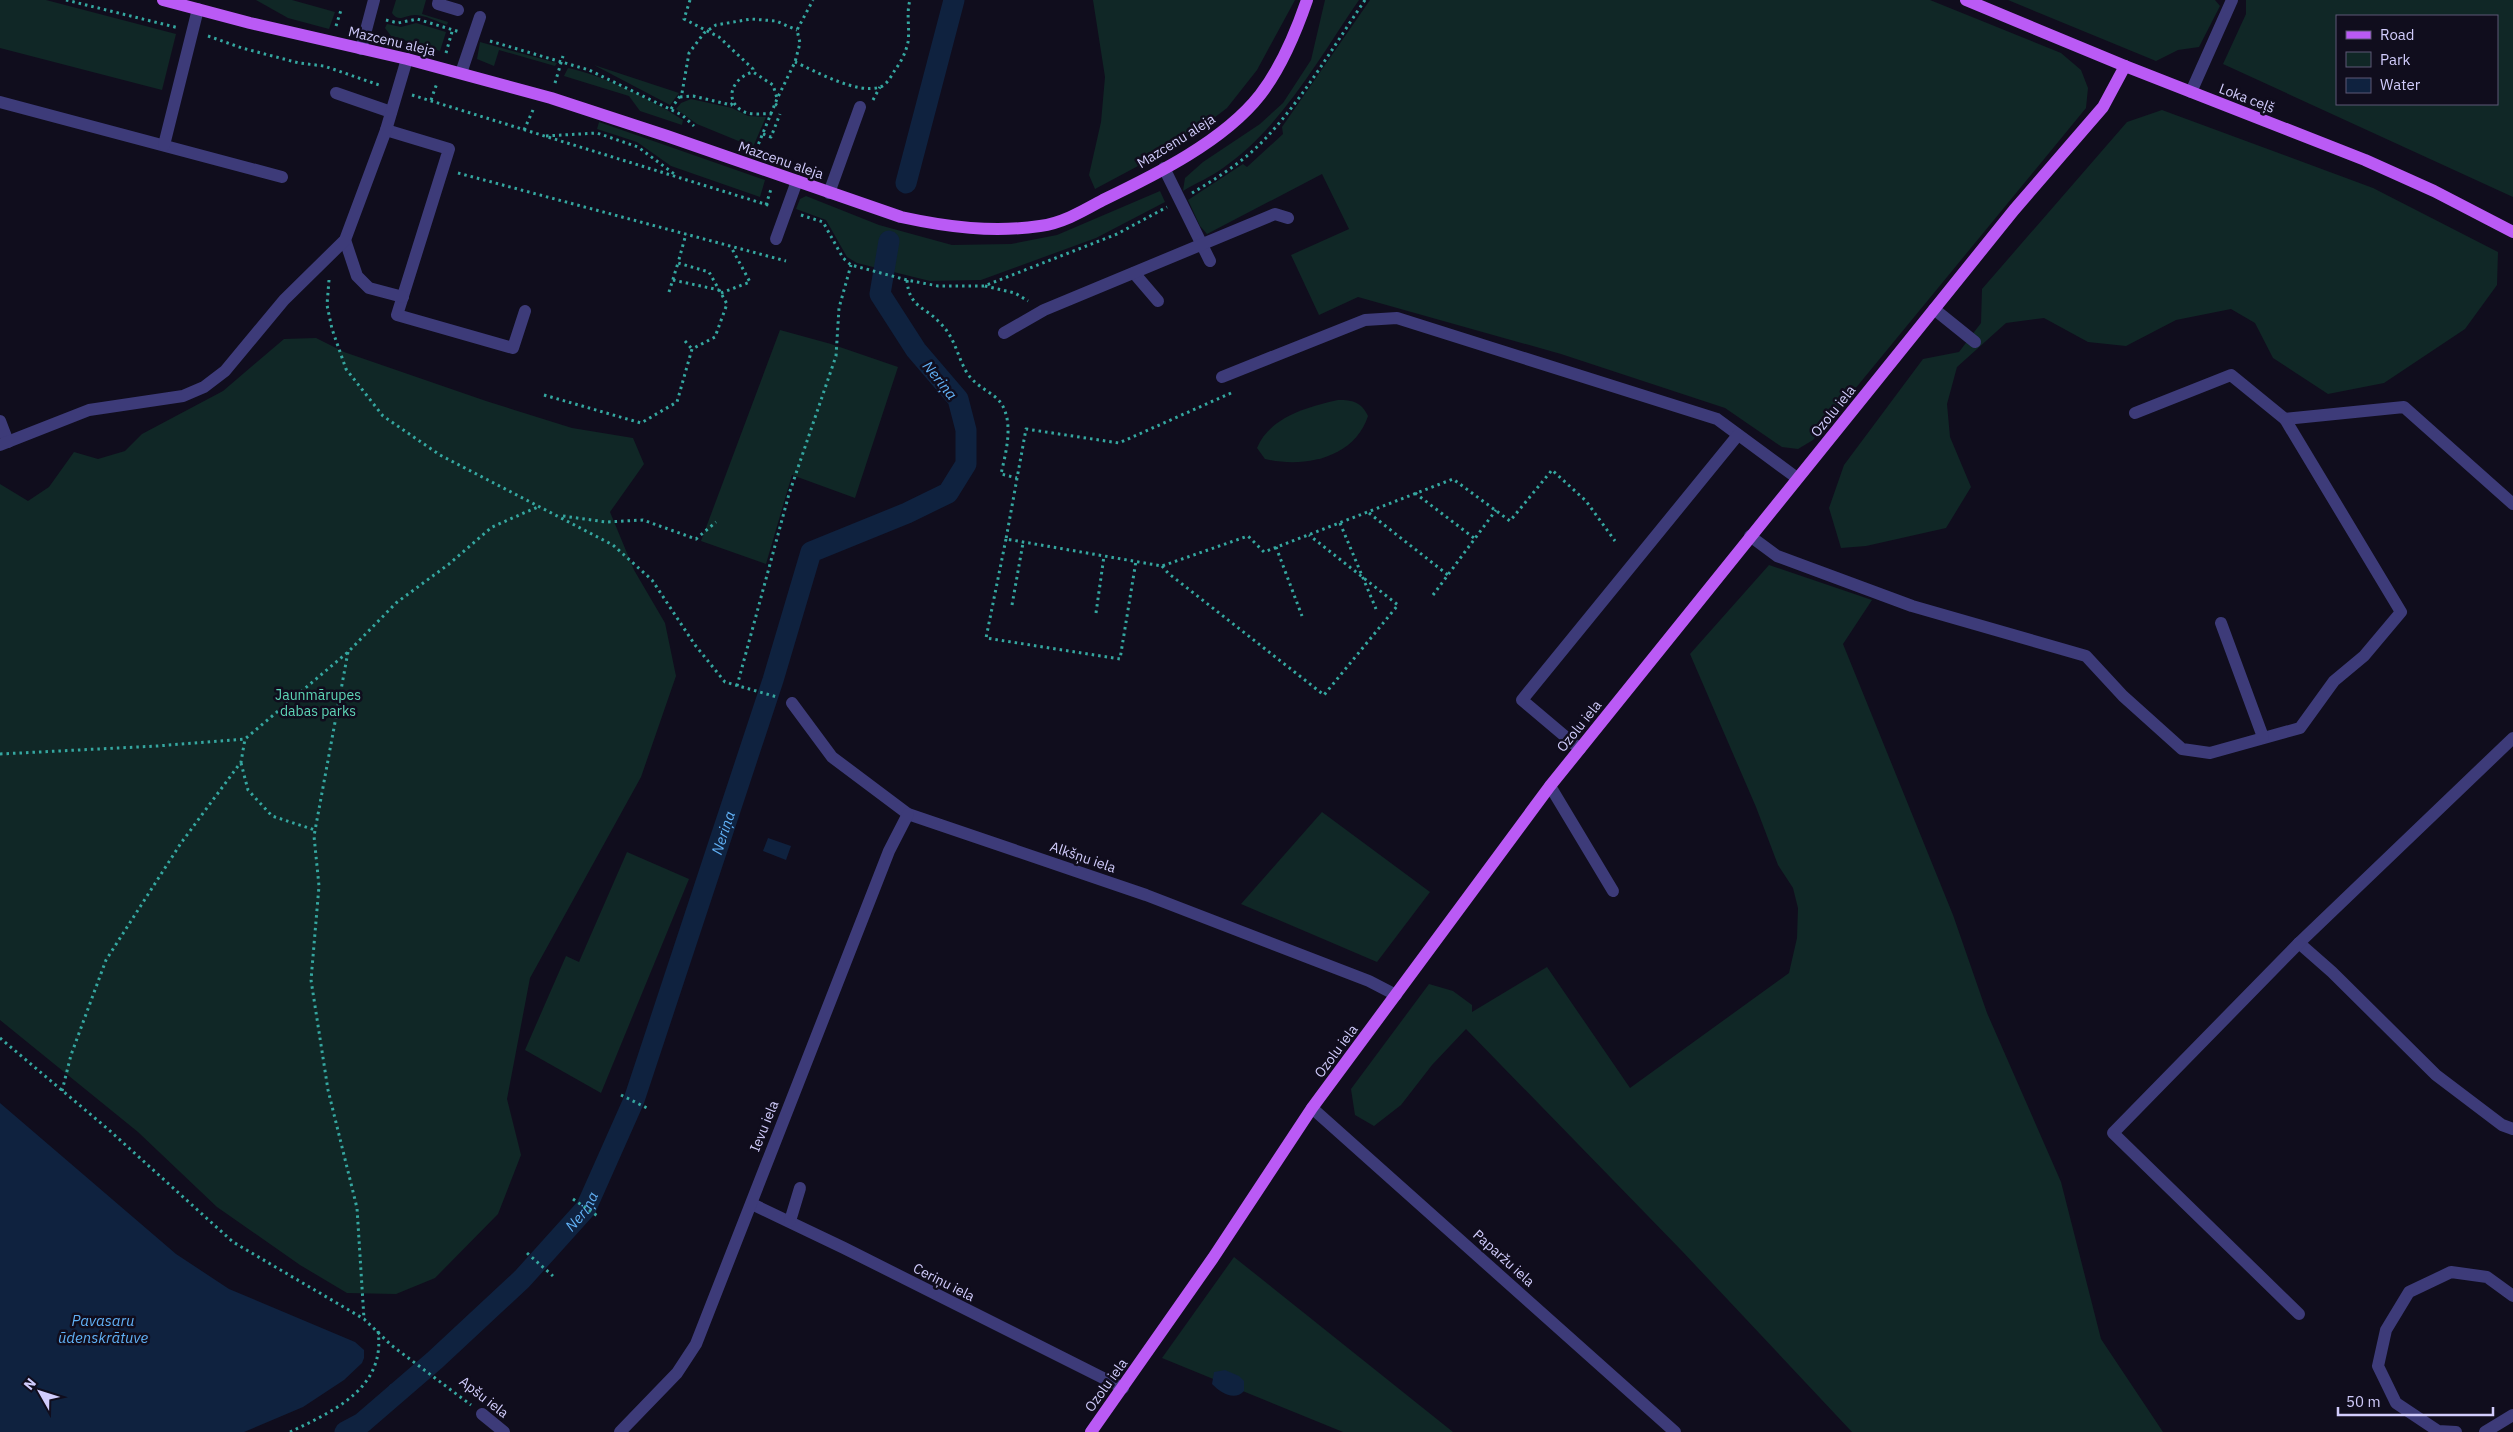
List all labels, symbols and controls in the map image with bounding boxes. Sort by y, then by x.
legend [2336,15,2498,105]
street label: Mazcenu aleja [347,22,438,60]
text: Road [2380,25,2415,44]
text: Park [2380,50,2410,69]
text: Water [2380,75,2421,94]
street label: Loka ceļš [2217,79,2277,117]
street label: Mazcenu aleja [1133,110,1219,172]
street label: Mazcenu aleja [736,137,826,183]
water label: Neriņa [919,357,962,403]
street label: Ozolu iela [1807,381,1860,441]
park label: Jaunmārupes dabas parks [275,686,361,720]
street label: Ozolu iela [1553,696,1606,756]
water label: Neriņa [706,808,739,857]
street label: Alkšņu iela [1048,837,1119,877]
street label: Ozolu iela [1310,1021,1362,1081]
street label: Ievu iela [746,1097,783,1154]
water label: Neriņa [561,1188,602,1235]
street label: Paparžu iela [1469,1226,1539,1291]
street label: Ceriņu iela [910,1259,978,1305]
water label: Pavasaru ūdenskrātuve [58,1311,148,1347]
street label: Ozolu iela [1081,1354,1132,1415]
north arrow [15,1367,65,1417]
street label: Apšu iela [456,1372,513,1422]
text: N [20,1374,40,1393]
scale bar [2338,1384,2493,1416]
text: 50 m [2346,1392,2381,1411]

